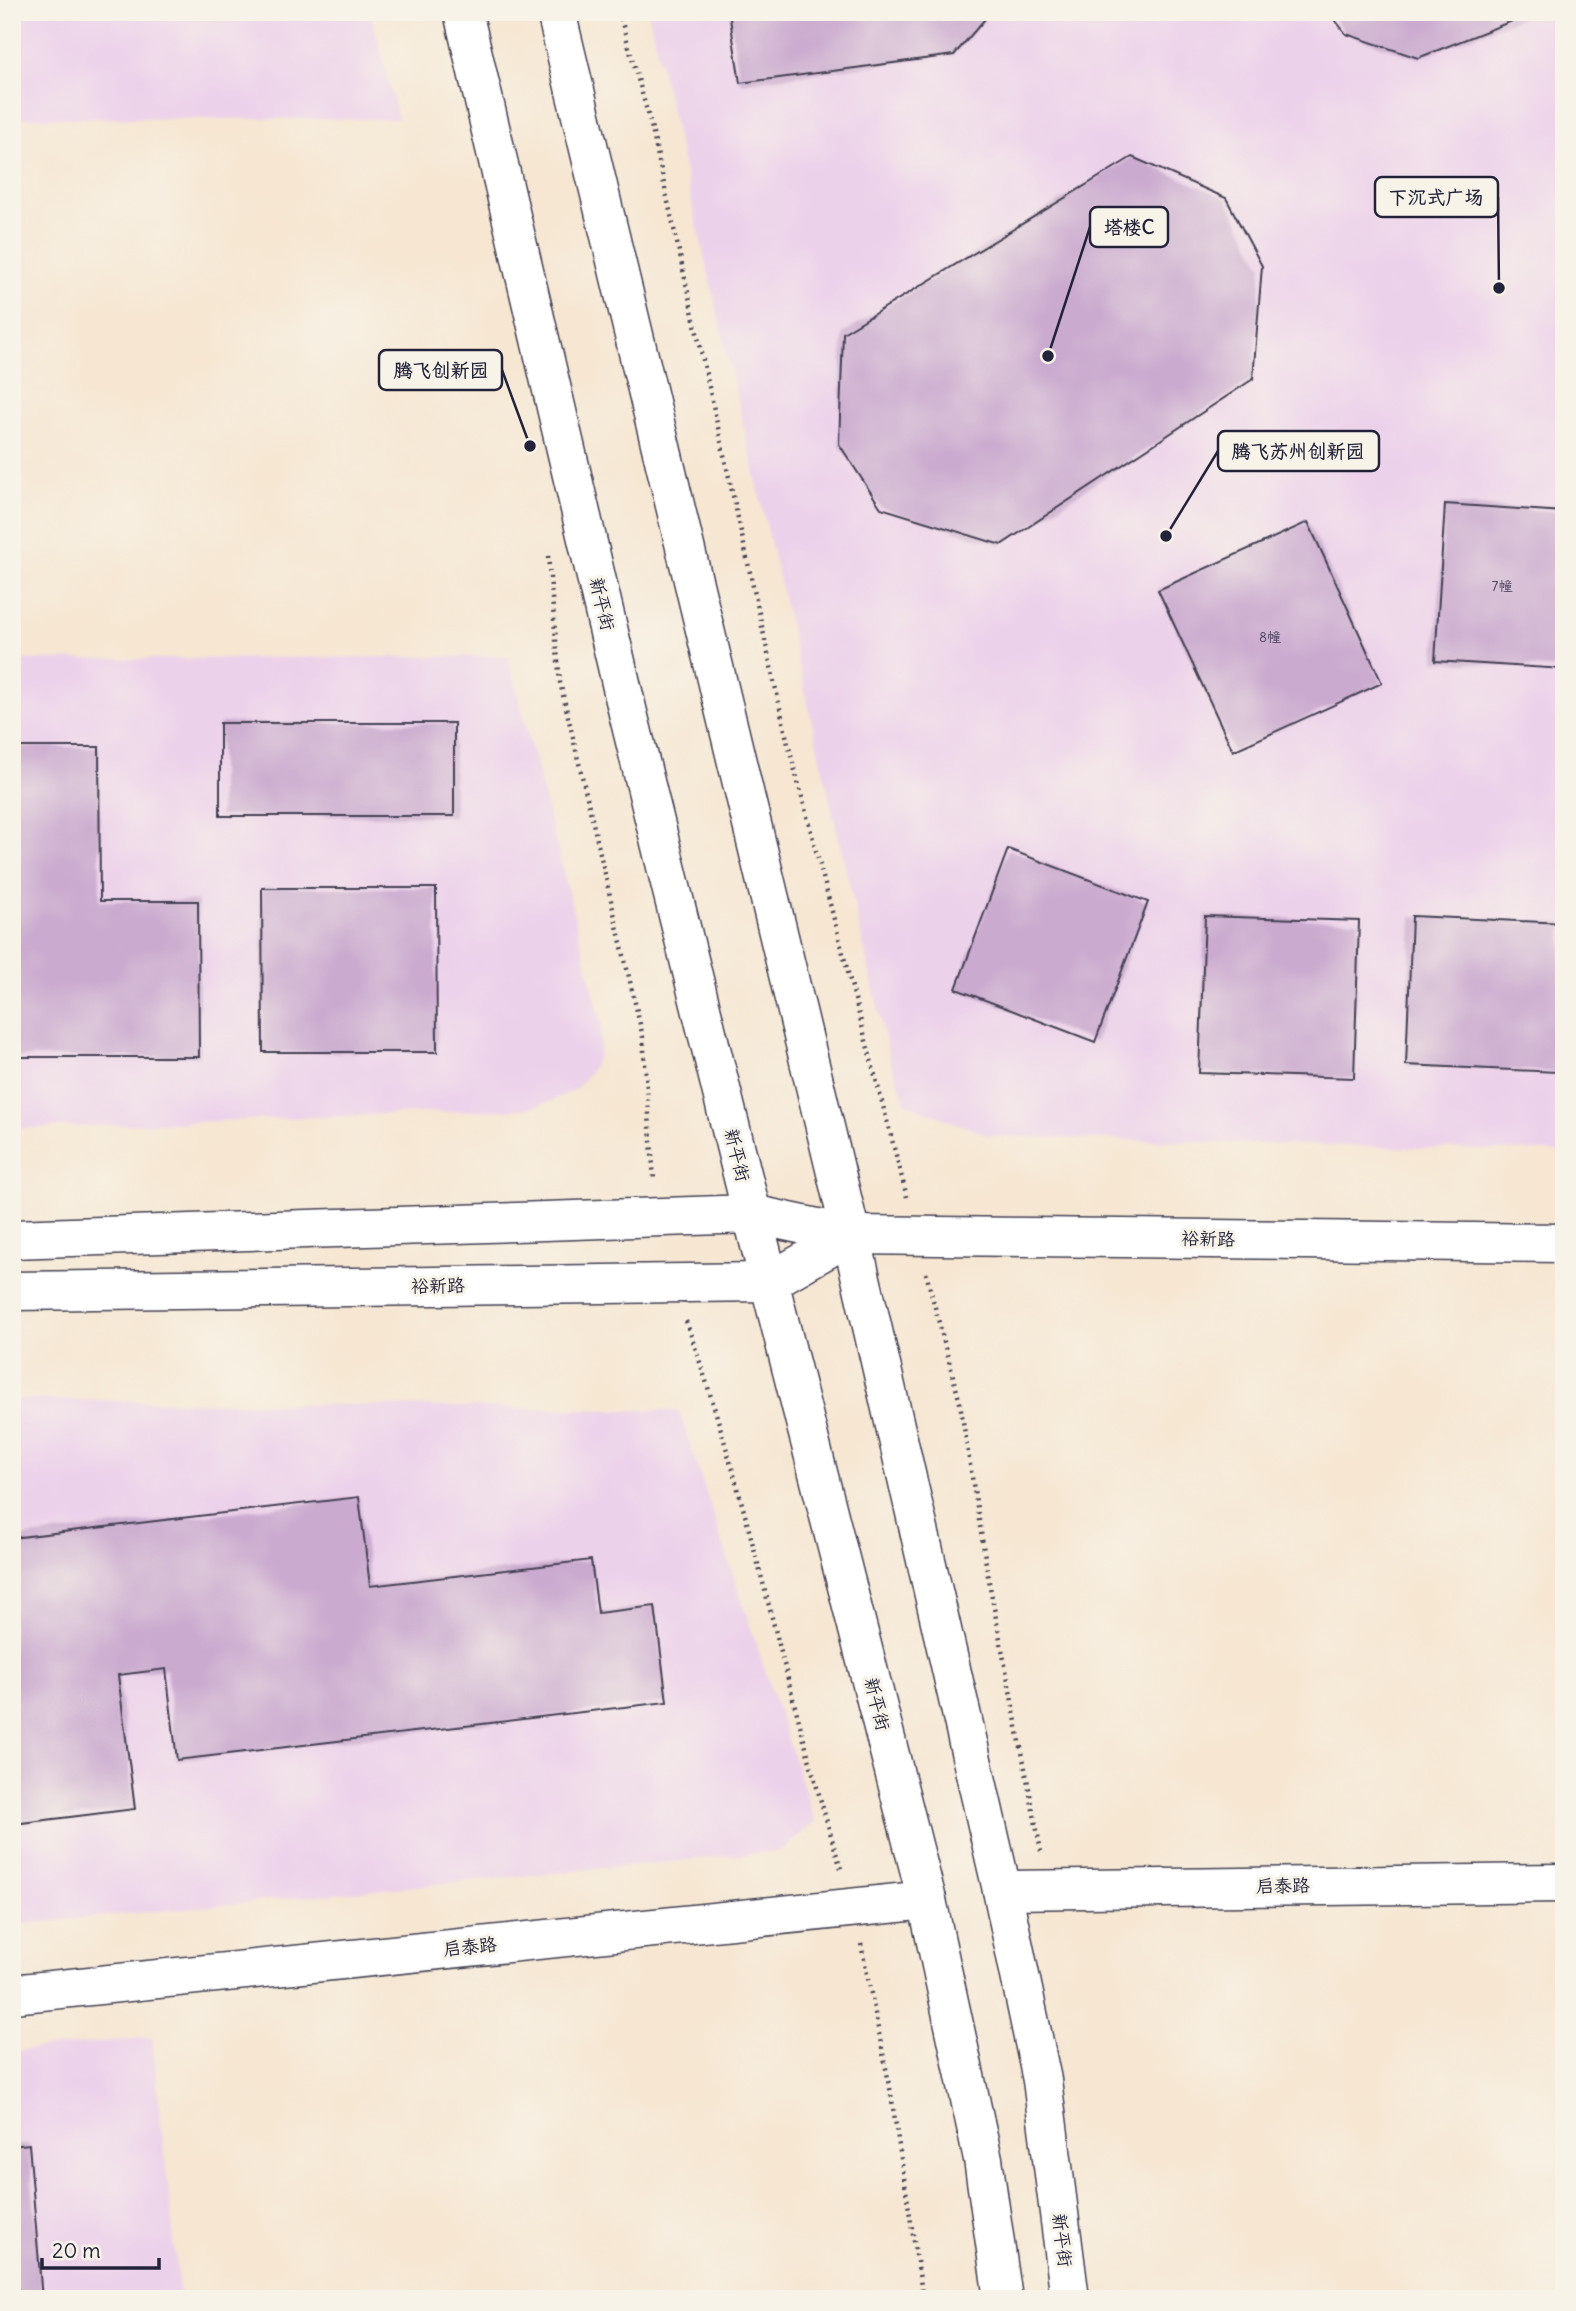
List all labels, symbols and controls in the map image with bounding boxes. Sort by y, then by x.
callout: 下沉式广场 [1375,177,1498,217]
text: 下沉式广场 [1388,185,1484,209]
callout: 塔楼C [1090,207,1168,247]
text: 塔楼C [1104,215,1155,239]
callout: 腾飞创新园 [379,350,502,390]
text: 腾飞创新园 [393,358,489,382]
callout: 腾飞苏州创新园 [1218,431,1379,471]
text: 腾飞苏州创新园 [1231,439,1365,463]
street label: 新平街 [585,575,620,633]
house number: 7幢 [1492,577,1512,595]
house number: 8幢 [1259,628,1281,646]
street label: 新平街 [720,1126,755,1184]
street label: 裕新路 [1181,1227,1235,1250]
street label: 裕新路 [411,1274,465,1297]
street label: 新平街 [860,1675,895,1733]
street label: 启泰路 [1256,1874,1310,1897]
street label: 启泰路 [442,1932,498,1961]
street label: 新平街 [1048,2212,1077,2268]
scale bar [42,2227,159,2271]
text: 20 m [52,2237,101,2264]

